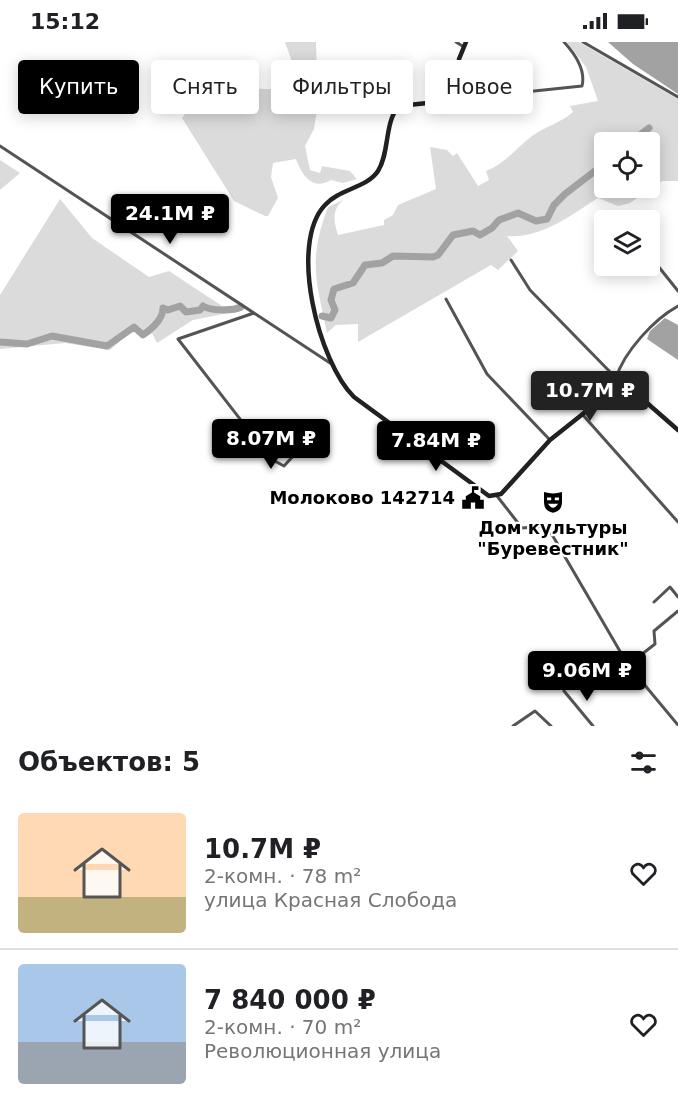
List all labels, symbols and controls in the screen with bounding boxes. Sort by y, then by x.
text: 15:12 [30,9,100,34]
chip: Купить [18,60,139,114]
chip: Снять [151,60,259,114]
chip: Фильтры [271,60,413,114]
chip: Новое [425,60,533,114]
map controls [594,132,660,276]
button: locate [594,132,660,198]
pin: 24.1M ₽ [115,194,225,245]
text: 24.1M ₽ [125,201,215,225]
button: layers [594,210,660,276]
pin: 10.7M ₽ [535,371,645,422]
text: 10.7M ₽ [545,378,635,402]
pin: 8.07M ₽ [216,419,326,470]
pin: 7.84M ₽ [381,421,491,472]
text: 8.07M ₽ [226,426,316,450]
text: 7.84M ₽ [391,428,481,452]
public building icon: Молоково 142714 [460,485,486,511]
place label: Молоково 142714 [269,487,455,508]
theatre icon: Дом культуры "Буревестник" [540,489,566,515]
place label: Дом культуры "Буревестник" [477,517,629,559]
pin: 9.06M ₽ [532,651,642,702]
text: 9.06M ₽ [542,658,632,682]
icon: filters [627,746,660,779]
text: Объектов: 5 [18,747,200,777]
text: 10.7M ₽ [204,834,321,864]
icon: home [66,837,138,909]
icon: heart [627,857,660,890]
text: 2-комн. · 78 m² [204,864,361,888]
text: улица Красная Слобода [204,888,457,912]
text: 7 840 000 ₽ [204,985,376,1015]
icon: home [66,988,138,1060]
icon: heart [627,1008,660,1041]
text: 2-комн. · 70 m² [204,1015,361,1039]
text: Революционная улица [204,1039,441,1063]

